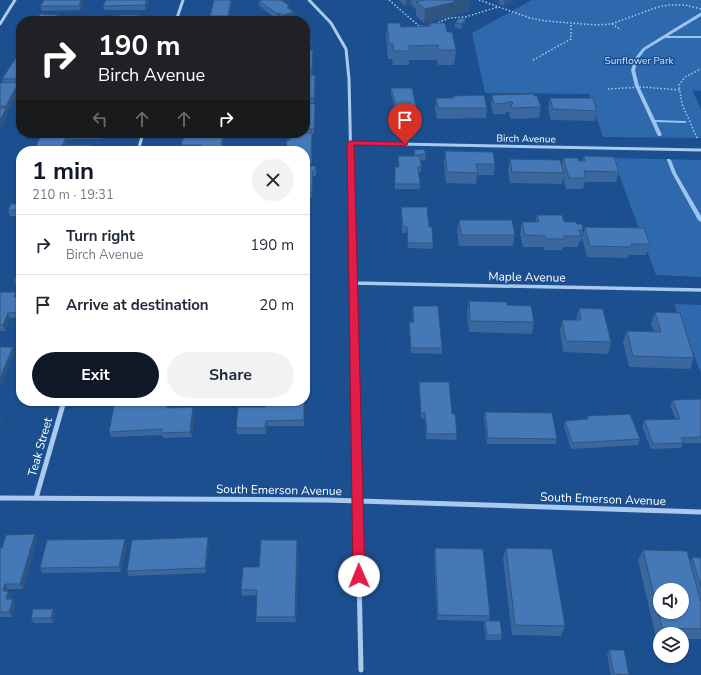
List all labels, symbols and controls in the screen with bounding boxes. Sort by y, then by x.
text: 190 m [98,27,181,65]
icon: right [32,32,84,84]
park label: Sunflower Park [605,54,674,68]
text: Birch Avenue [98,63,205,87]
pin [388,103,422,144]
icon: left [89,108,111,130]
icon: ahead [131,108,153,130]
icon: ahead [173,108,195,130]
icon: right [215,108,237,130]
icon: arrive [394,109,416,131]
street label: Birch Avenue [496,131,556,147]
text: 1 min [32,155,94,187]
button: close [252,159,294,201]
text: 210 m · 19:31 [32,186,114,204]
text: Turn right [66,226,135,246]
icon: right [32,234,54,256]
text: 190 m [250,235,294,255]
text: Birch Avenue [66,246,143,264]
street label: Maple Avenue [488,268,566,286]
icon: arrive [32,294,54,316]
text: Arrive at destination [66,295,209,315]
text: 20 m [259,295,294,315]
button: Exit [32,352,159,398]
button: Share [167,352,294,398]
street label: Teak Street [24,415,56,478]
street label: South Emerson Avenue [216,481,342,499]
street label: South Emerson Avenue [540,489,666,509]
position arrow [338,555,380,597]
map controls [653,583,689,663]
button: sound [653,583,689,619]
button: layers [653,627,689,663]

